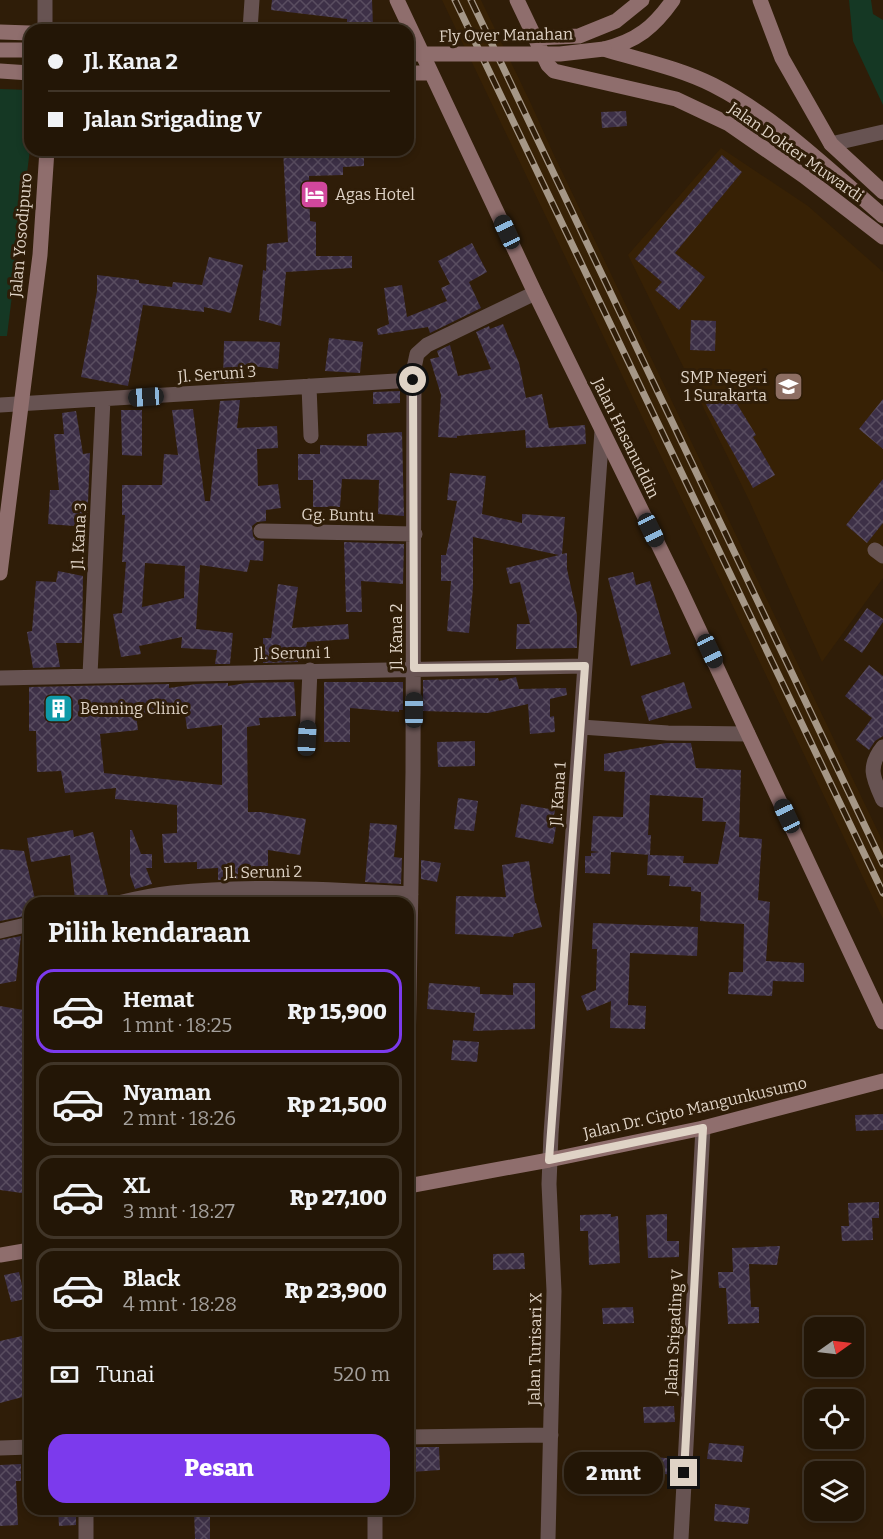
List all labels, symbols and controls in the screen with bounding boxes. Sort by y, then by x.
street label: Fly Over Manahan [439,24,573,46]
text: Jl. Kana 2 [84,48,178,75]
street label: Jalan Dokter Muwardi [724,98,867,206]
text: Jalan Srigading V [84,106,262,133]
street label: Jalan Yosodipuro [6,172,36,299]
hotel icon: Agas Hotel [298,178,330,210]
place label: Agas Hotel [335,185,415,204]
car [491,212,523,252]
street label: Jl. Seruni 3 [176,362,257,386]
route start [399,366,426,393]
place label: SMP Negeri 1 Surakarta [680,368,767,405]
school or university icon: SMP Negeri 1 Surakarta [772,370,804,402]
street label: Jalan Hasanuddin [588,374,663,501]
car [127,387,165,407]
street label: Jl. Kana 3 [68,502,90,571]
street label: Gg. Buntu [301,505,375,525]
car [635,510,667,550]
street label: Jl. Kana 2 [387,604,406,671]
car [694,631,726,671]
street label: Jl. Seruni 1 [253,643,331,663]
building icon: Benning Clinic [43,692,75,724]
car [405,692,423,728]
place label: Benning Clinic [80,699,189,718]
car [297,720,317,756]
street label: Jl. Kana 1 [546,761,570,828]
car [771,796,803,836]
street label: Jl. Seruni 2 [223,862,302,882]
text: Pilih kendaraan [48,917,250,949]
icon: car [51,984,105,1038]
text: Hemat [123,986,194,1013]
text: Rp 15,900 [287,998,387,1025]
text: 1 mnt · 18:25 [123,1013,232,1037]
street label: Jalan Dr. Cipto Mangunkusumo [580,1073,809,1143]
icon: car [51,1077,105,1131]
text: Nyaman [123,1079,211,1106]
text: Rp 21,500 [287,1091,387,1118]
text: 2 mnt · 18:26 [123,1106,236,1130]
icon: car [51,1170,105,1224]
text: XL [123,1172,150,1199]
text: Rp 27,100 [290,1184,387,1211]
text: 3 mnt · 18:27 [123,1199,235,1223]
icon: car [51,1263,105,1317]
text: Black [123,1265,180,1292]
street label: Jalan Srigading V [661,1268,687,1396]
text: Rp 23,900 [284,1277,387,1304]
text: 4 mnt · 18:28 [123,1292,237,1316]
street label: Jalan Turisari X [524,1292,545,1407]
north arrow [804,1317,864,1377]
map controls [804,1317,864,1521]
icon: cash [48,1358,81,1391]
text: Tunai [96,1361,155,1388]
text: 520 m [333,1362,390,1386]
button: locate [804,1389,864,1449]
button: Pesan [48,1434,390,1503]
callout: 2 mnt [564,1452,663,1494]
route end [670,1459,697,1486]
text: 2 mnt [586,1461,641,1485]
button: layers [804,1461,864,1521]

